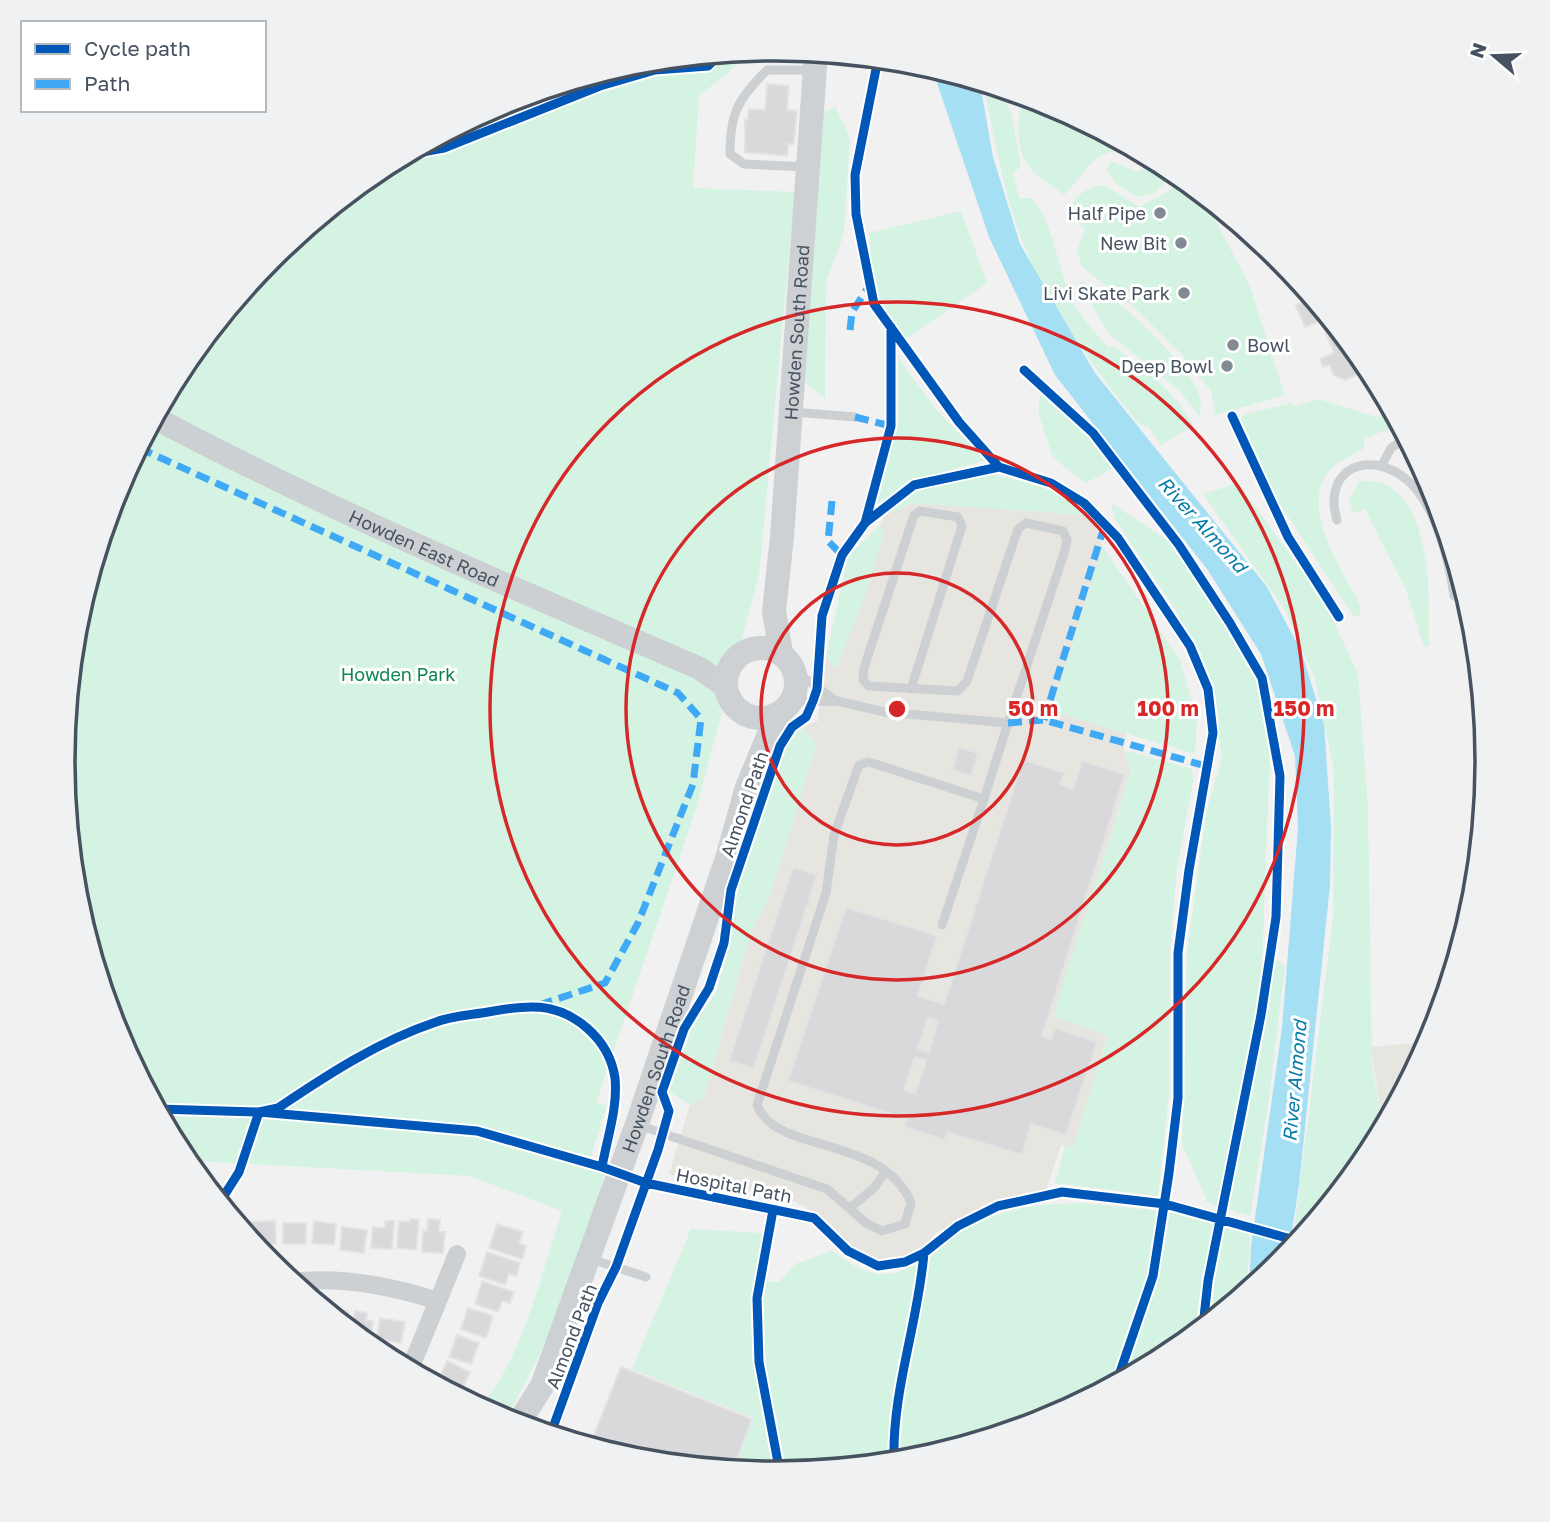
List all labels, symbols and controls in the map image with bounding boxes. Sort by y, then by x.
legend [21,21,266,112]
north arrow [1459,21,1529,91]
text: Cycle path [84,35,191,61]
text: N [1464,40,1491,61]
text: Path [84,70,131,96]
place label: Half Pipe [1068,202,1146,224]
marker: Half Pipe [1152,205,1168,221]
place label: New Bit [1100,232,1167,254]
marker: New Bit [1173,235,1189,251]
street label: Howden South Road [779,244,814,421]
place label: Livi Skate Park [1043,282,1170,304]
marker: Livi Skate Park [1176,285,1192,301]
place label: Bowl [1247,334,1290,356]
marker: Bowl [1225,337,1241,353]
place label: Deep Bowl [1121,355,1213,377]
marker: Deep Bowl [1219,358,1235,374]
water label: River Almond [1154,471,1254,579]
street label: Howden East Road [346,505,503,591]
park label: Howden Park [341,663,455,685]
text: 50 m [1008,695,1058,721]
text: 100 m [1137,695,1199,721]
text: 150 m [1274,695,1334,721]
centre of rings [885,697,909,721]
street label: Almond Path [716,748,772,860]
street label: Howden South Road [617,982,694,1156]
water label: River Almond [1277,1017,1311,1143]
street label: Hospital Path [674,1163,794,1207]
street label: Almond Path [541,1280,601,1392]

